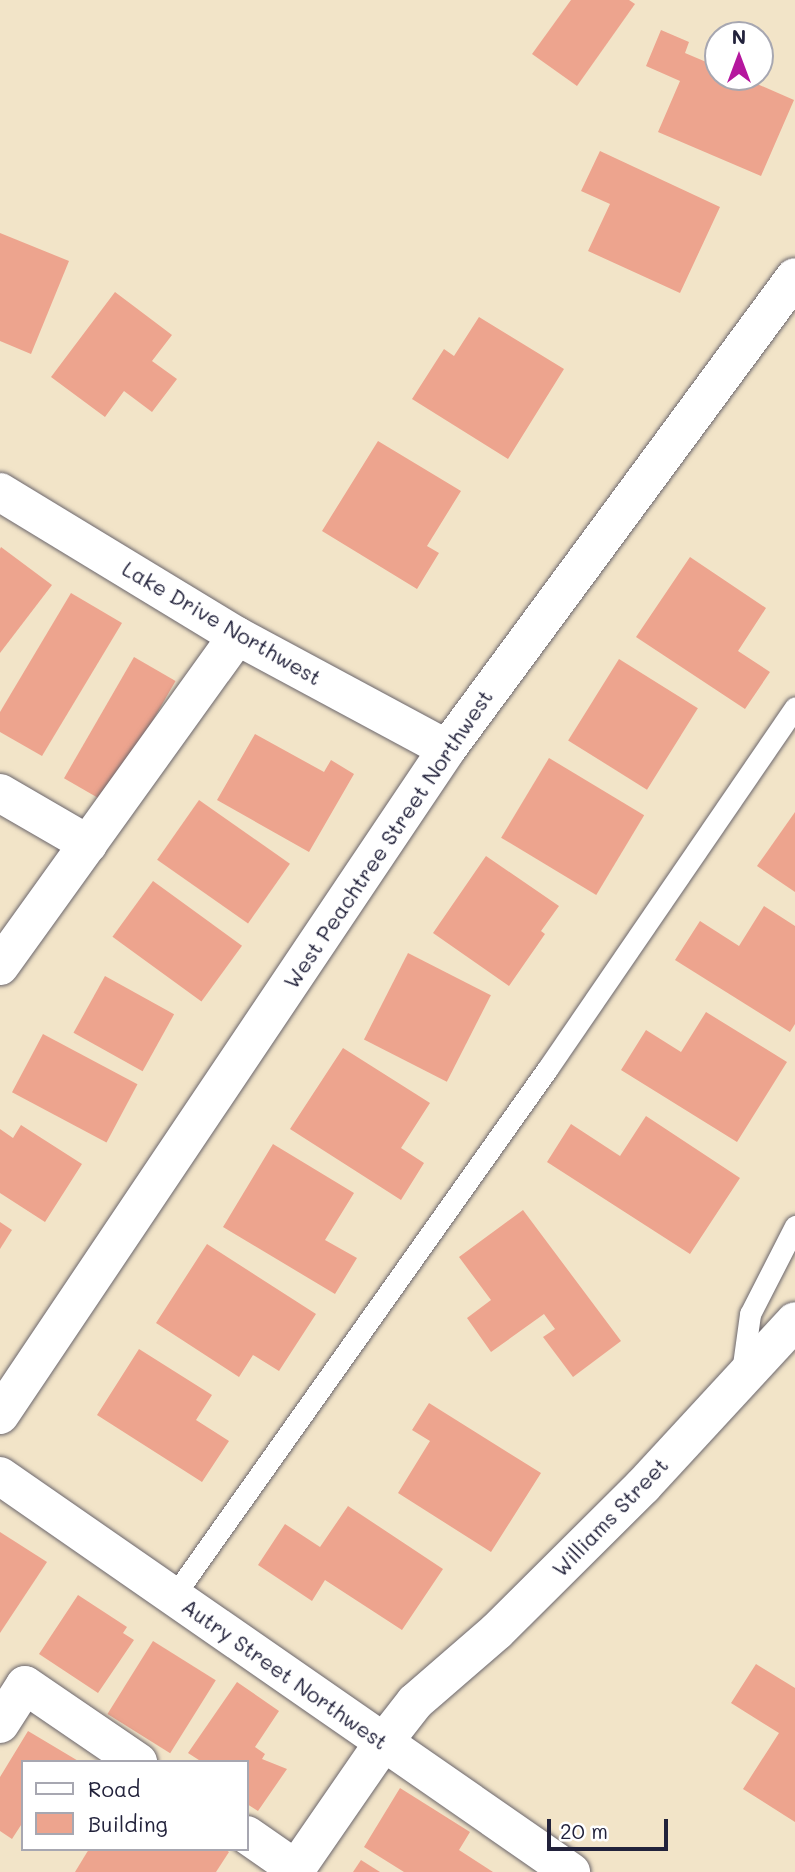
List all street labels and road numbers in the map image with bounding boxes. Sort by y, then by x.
street label: Lake Drive Northwest [118,556,326,690]
street label: West Peachtree Street Northwest [278,685,498,993]
street label: Williams Street [547,1452,673,1582]
street label: Autry Street Northwest [177,1593,393,1755]

